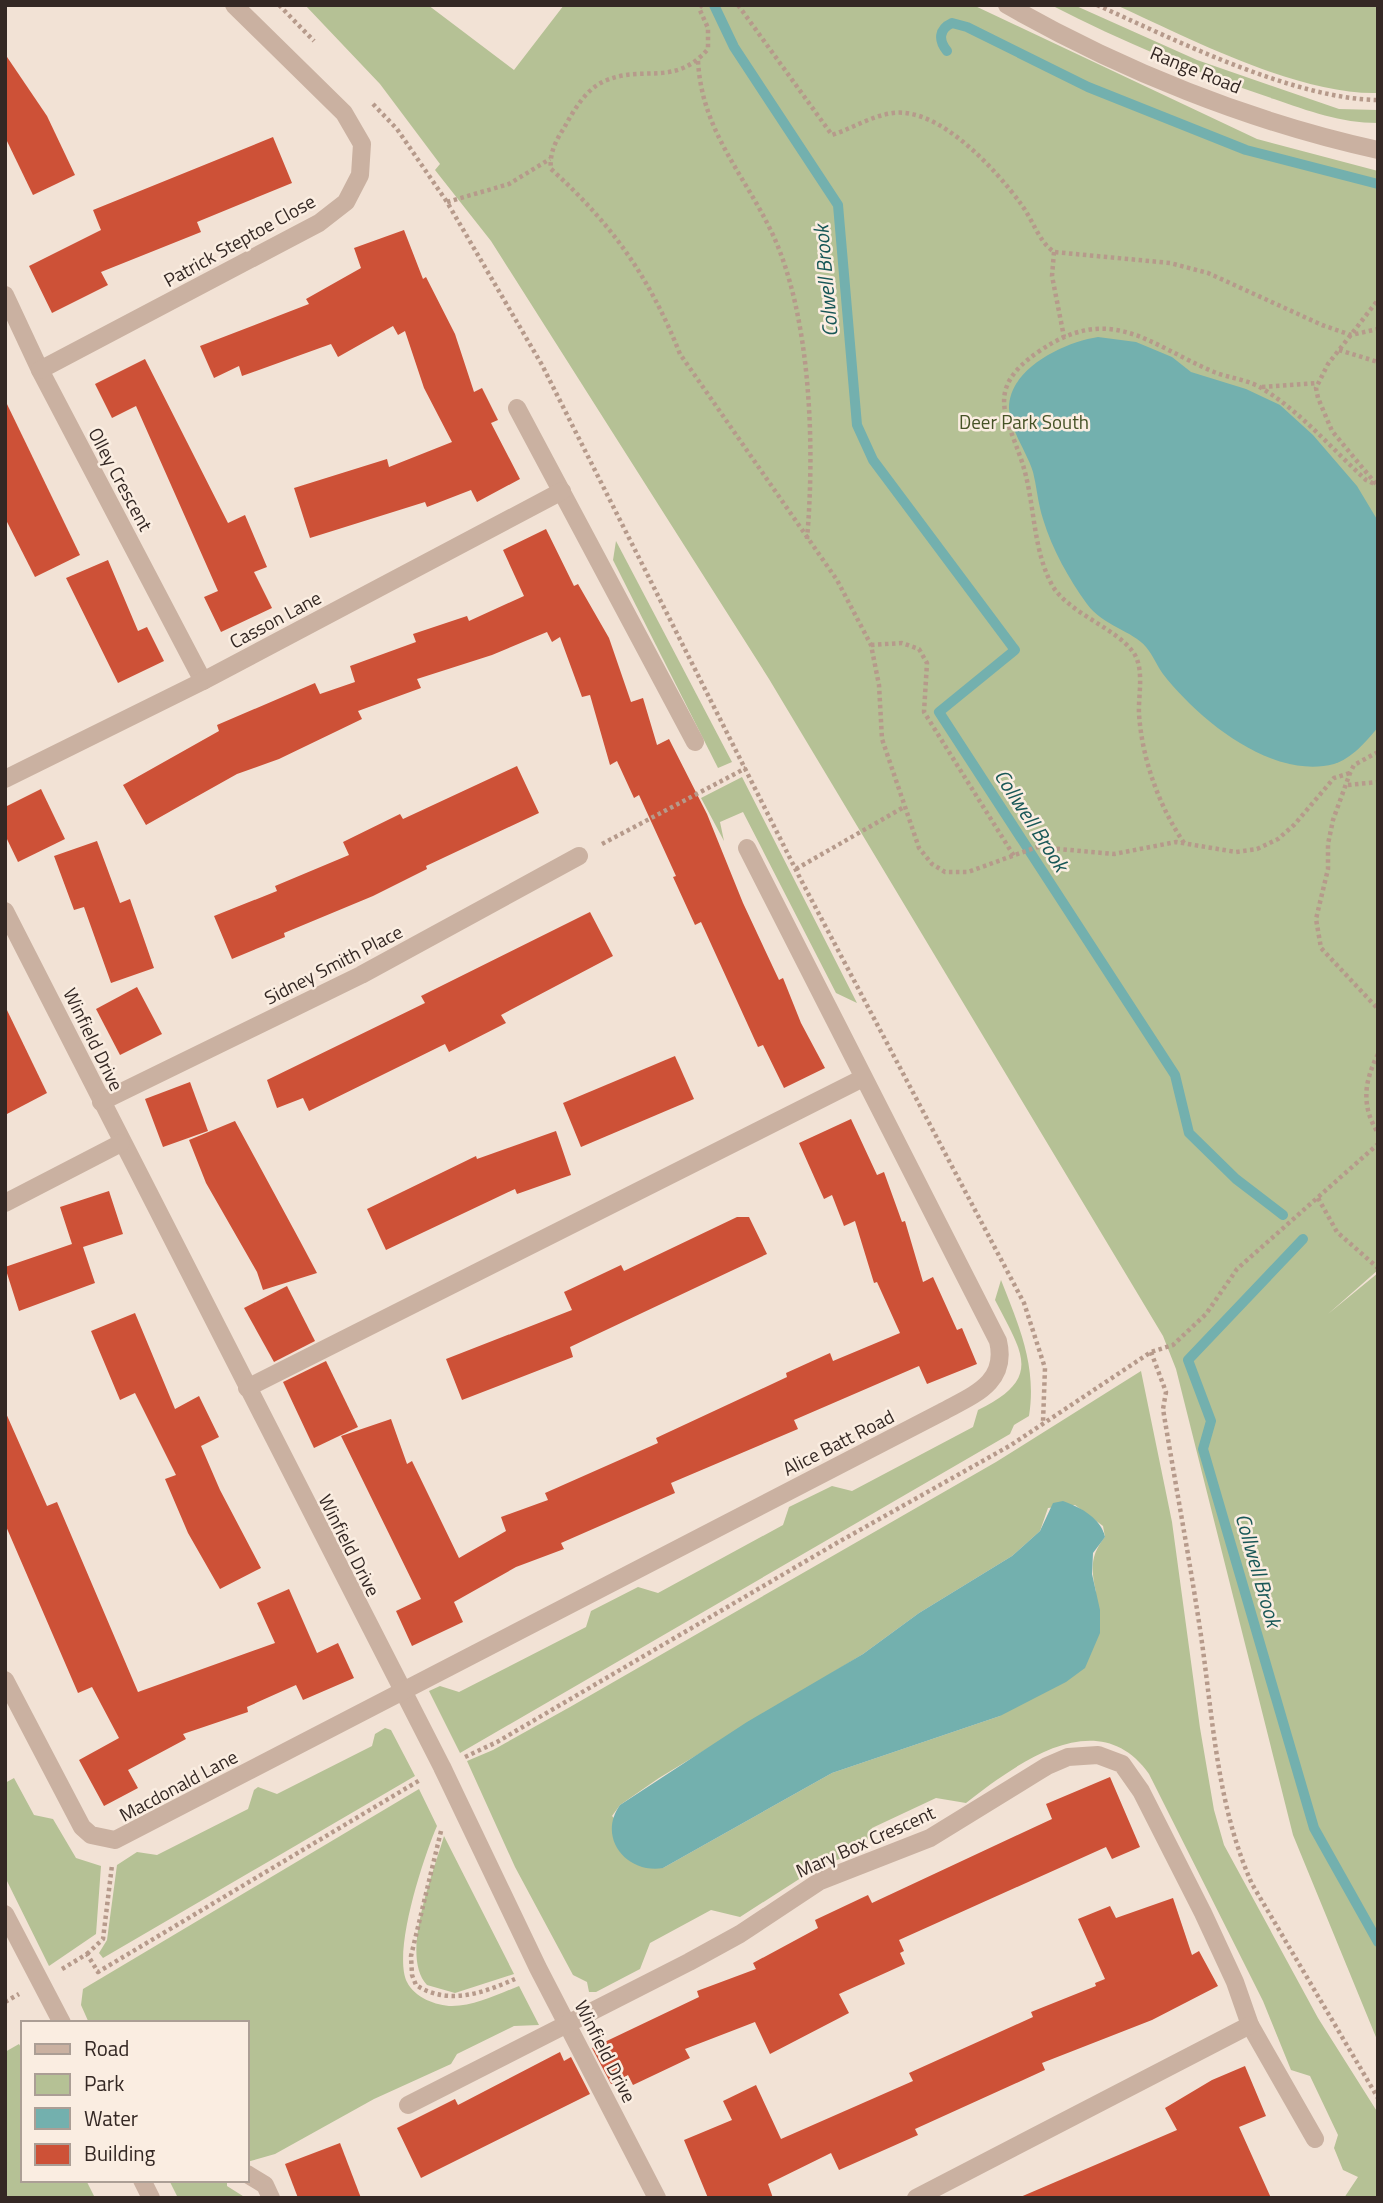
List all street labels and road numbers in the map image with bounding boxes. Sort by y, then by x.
street label: Range Road [1146,38,1246,100]
street label: Patrick Steptoe Close [158,186,320,294]
street label: Olley Crescent [81,422,161,536]
street label: Casson Lane [224,583,326,655]
street label: Sidney Smith Place [259,917,407,1011]
street label: Winfield Drive [57,983,131,1095]
street label: Alice Batt Road [777,1401,899,1483]
street label: Winfield Drive [312,1489,388,1601]
street label: Macdonald Lane [114,1742,242,1828]
street label: Mary Box Crescent [791,1797,939,1885]
street label: Winfield Drive [568,1995,644,2107]

